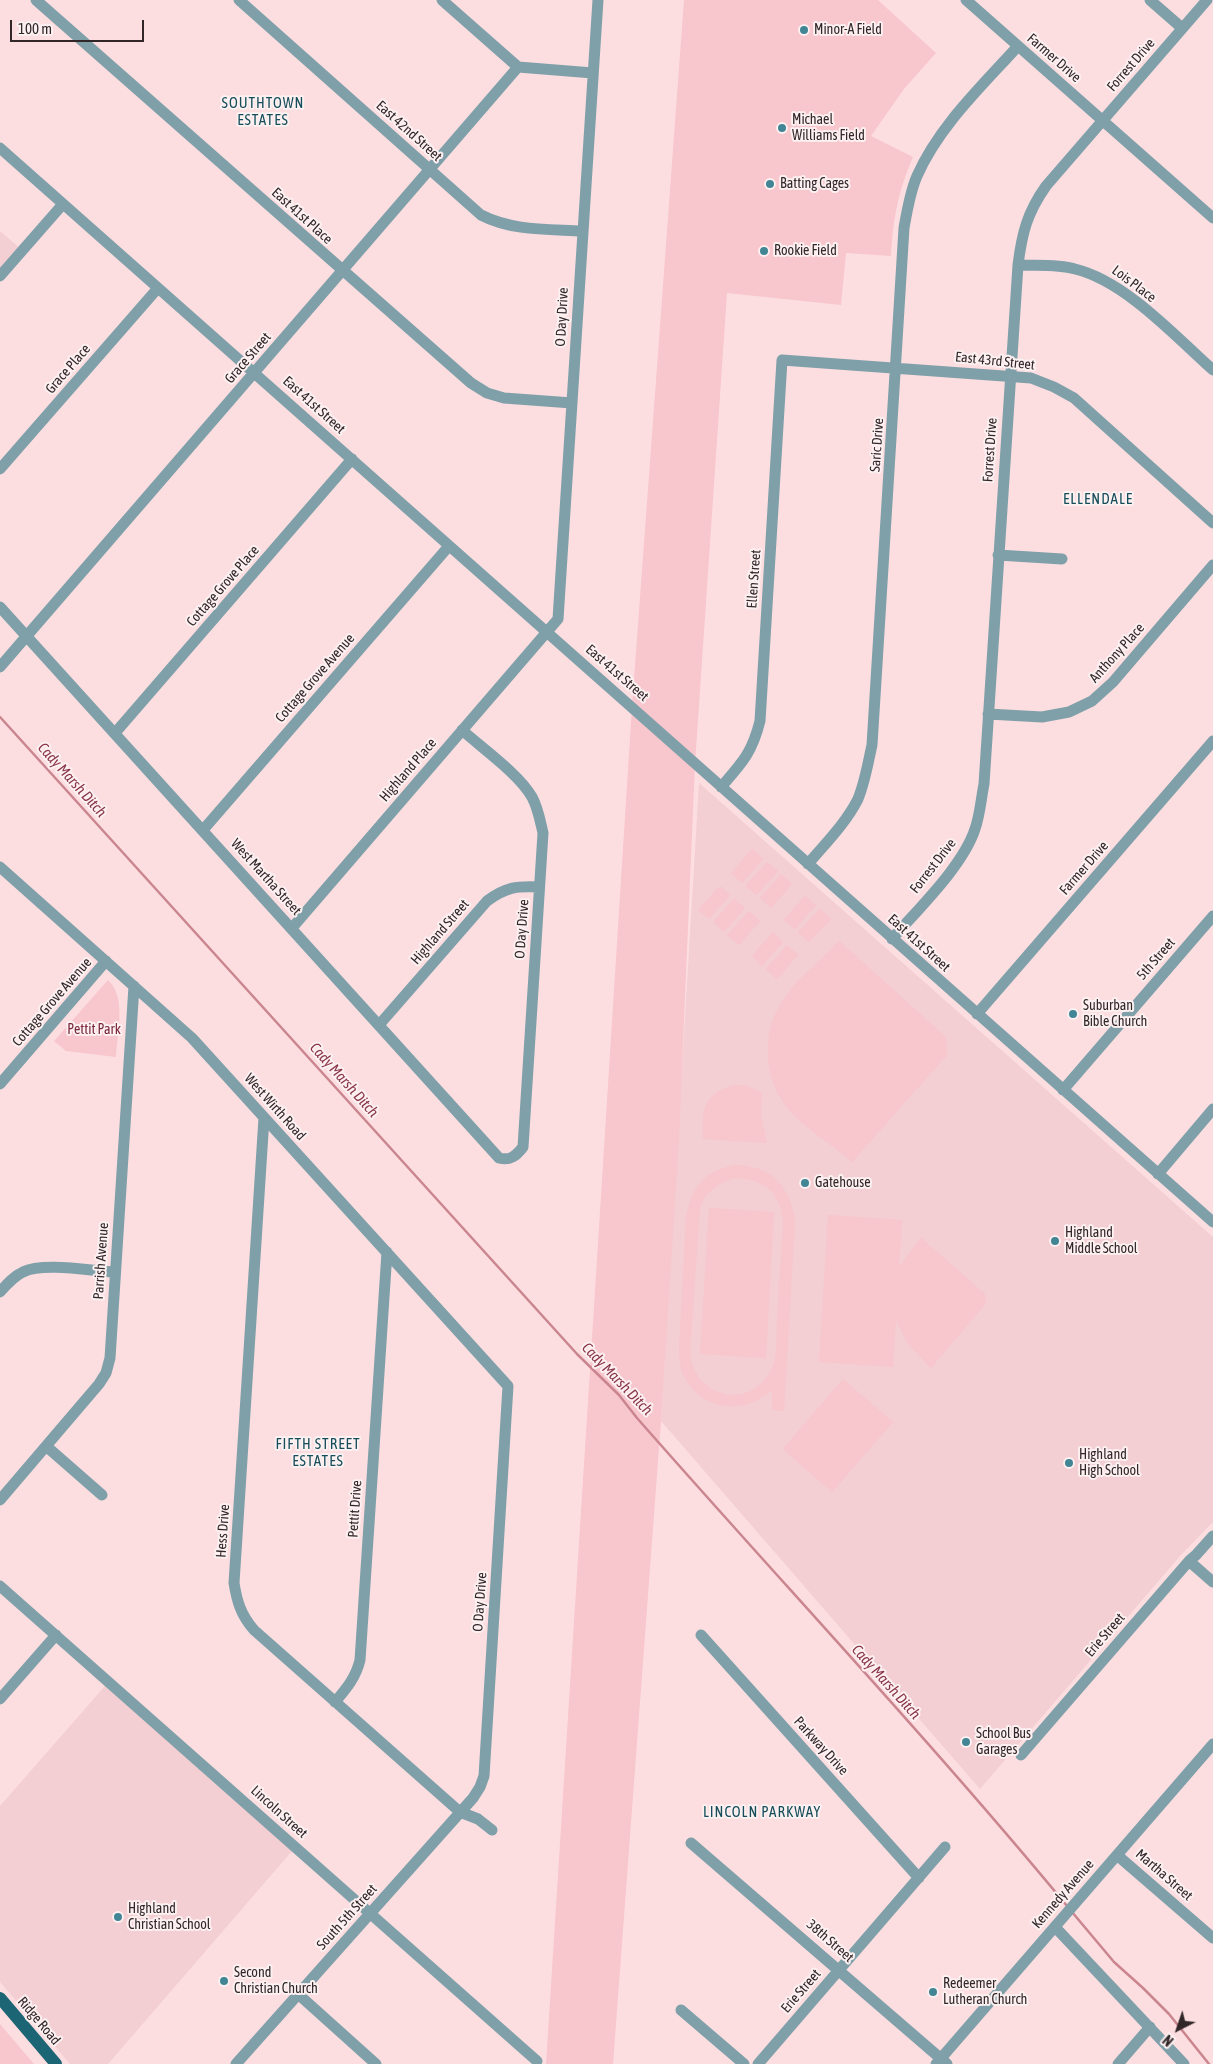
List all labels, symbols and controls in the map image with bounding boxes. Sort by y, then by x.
scale bar [12,10,146,42]
text: 100 m [18,20,52,37]
place label: Minor-A Field [814,22,882,38]
marker: Minor-A Field [798,24,810,36]
street label: Farmer Drive [1024,30,1084,86]
street label: Forrest Drive [1103,35,1159,95]
district label: SOUTHTOWN ESTATES [220,94,306,129]
street label: East 42nd Street [373,97,445,165]
place label: Michael Williams Field [792,112,865,144]
marker: Michael Williams Field [776,122,788,134]
place label: Batting Cages [780,176,849,192]
marker: Batting Cages [764,178,776,190]
street label: East 41st Place [268,184,336,248]
place label: Rookie Field [774,243,837,259]
marker: Rookie Field [758,245,770,257]
street label: Lois Place [1109,262,1159,306]
street label: O Day Drive [552,287,572,347]
street label: Grace Street [221,329,275,387]
street label: Grace Place [42,341,94,397]
street label: East 43rd Street [954,348,1036,374]
street label: East 41st Street [279,373,349,437]
street label: Saric Drive [867,417,887,473]
street label: Forrest Drive [979,417,1001,483]
district label: ELLENDALE [1062,490,1134,508]
street label: Cottage Grove Place [183,542,263,630]
street label: Ellen Street [744,549,764,609]
street label: Anthony Place [1086,620,1148,686]
street label: Cottage Grove Avenue [272,630,358,726]
street label: East 41st Street [582,641,652,705]
street label: Highland Place [376,735,440,805]
water label: Cady Marsh Ditch [34,739,110,821]
street label: West Martha Street [227,835,305,919]
street label: Forrest Drive [906,835,960,897]
street label: Farmer Drive [1056,838,1112,898]
street label: Highland Street [407,896,473,968]
street label: O Day Drive [512,899,532,959]
street label: East 41st Street [884,911,954,975]
street label: 5th Street [1133,935,1179,983]
street label: Cottage Grove Avenue [9,954,95,1050]
place label: Suburban Bible Church [1083,998,1147,1030]
marker: Suburban Bible Church [1067,1008,1079,1020]
park label: Pettit Park [67,1022,121,1038]
water label: Cady Marsh Ditch [306,1039,382,1121]
street label: West Wirth Road [241,1070,309,1144]
place label: Gatehouse [815,1175,871,1191]
marker: Gatehouse [799,1177,811,1189]
street label: Parrish Avenue [90,1222,112,1300]
place label: Highland Middle School [1065,1225,1137,1258]
marker: Highland Middle School [1049,1235,1061,1247]
water label: Cady Marsh Ditch [578,1339,656,1419]
district label: FIFTH STREET ESTATES [274,1435,362,1470]
place label: Highland High School [1079,1447,1140,1480]
marker: Highland High School [1063,1457,1075,1469]
street label: Pettit Drive [345,1480,365,1538]
street label: Hess Drive [213,1504,233,1558]
street label: O Day Drive [470,1572,490,1632]
street label: Erie Street [1082,1610,1128,1660]
water label: Cady Marsh Ditch [848,1641,924,1723]
street label: Parkway Drive [790,1713,852,1779]
place label: School Bus Garages [976,1726,1031,1758]
marker: School Bus Garages [960,1736,972,1748]
street label: Lincoln Street [247,1782,311,1842]
district label: LINCOLN PARKWAY [701,1803,823,1821]
street label: Martha Street [1132,1846,1196,1904]
street label: Kennedy Avenue [1028,1856,1098,1932]
street label: South 5th Street [313,1881,381,1953]
place label: Highland Christian School [128,1901,211,1934]
marker: Highland Christian School [112,1911,124,1923]
street label: 38th Street [803,1916,857,1966]
place label: Second Christian Church [234,1965,318,1998]
street label: Erie Street [778,1966,824,2016]
marker: Second Christian Church [218,1975,230,1987]
place label: Redeemer Lutheran Church [943,1976,1027,2008]
marker: Redeemer Lutheran Church [927,1986,939,1998]
street label: Ridge Road [14,1994,64,2048]
north arrow [1153,2004,1203,2054]
text: N [1160,2032,1177,2049]

